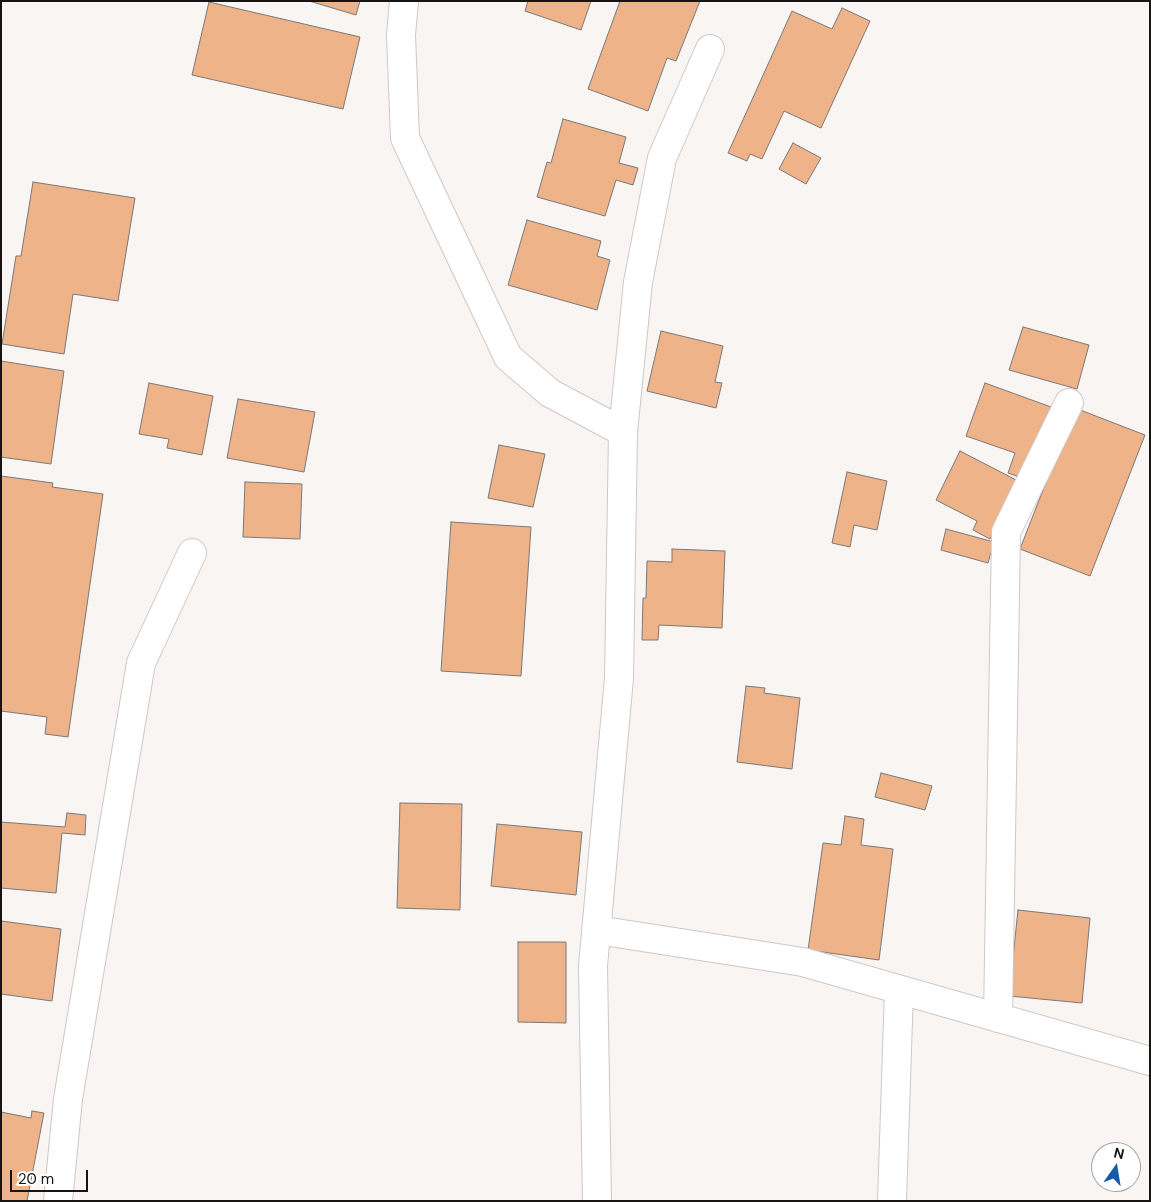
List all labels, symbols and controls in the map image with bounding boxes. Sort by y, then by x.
north arrow [1091,1142,1141,1192]
text: N [1112,1143,1126,1163]
scale bar [12,1160,90,1192]
text: 20 m [18,1169,54,1189]

